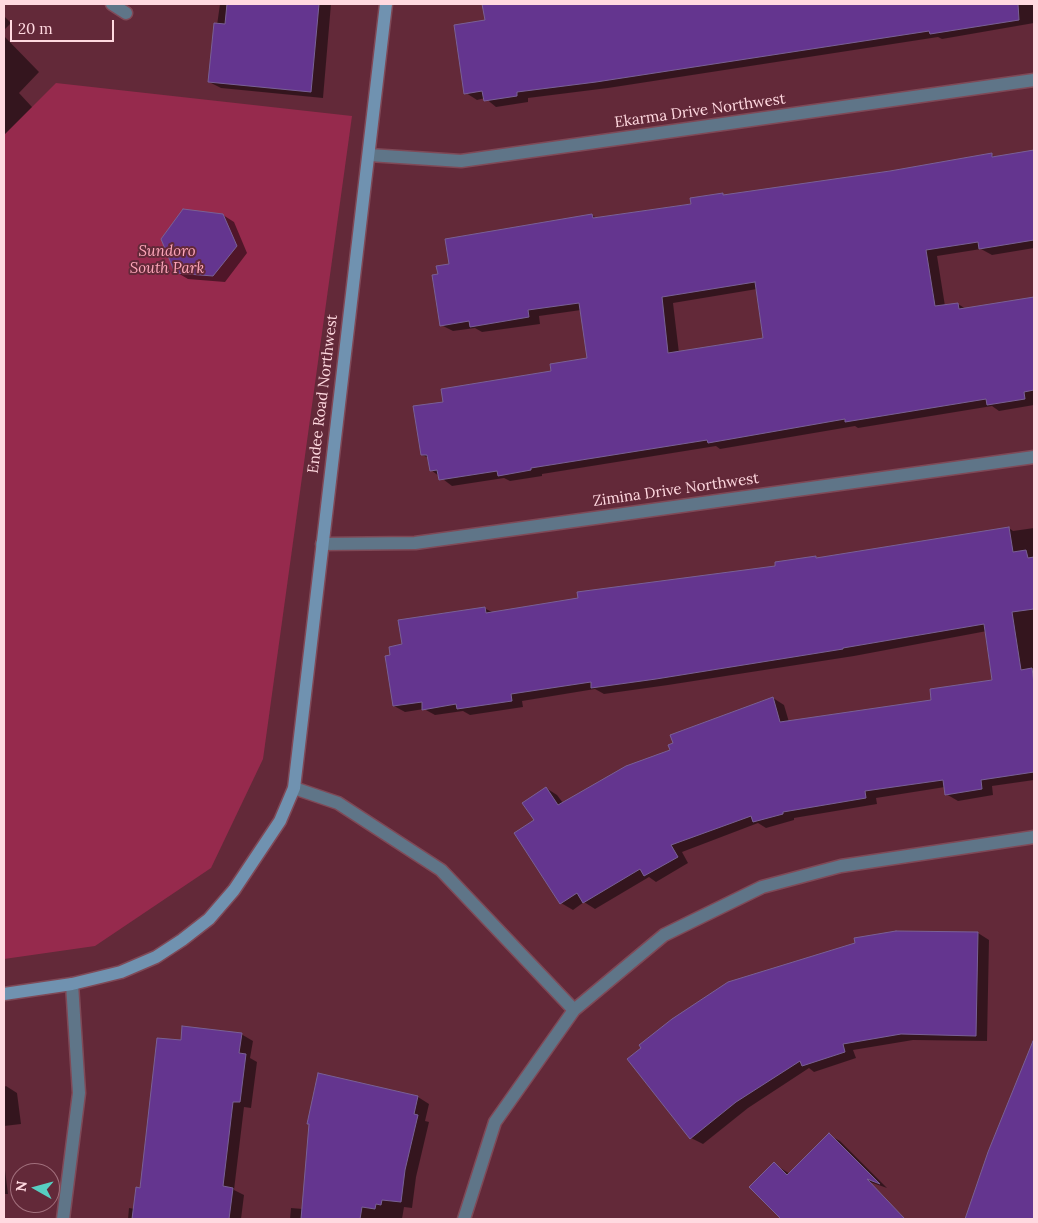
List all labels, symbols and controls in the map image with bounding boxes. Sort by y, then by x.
scale bar [12,10,116,42]
text: 20 m [18,19,53,38]
street label: Ekarma Drive Northwest [613,90,787,132]
park label: Sundoro South Park [130,243,204,278]
street label: Endee Road Northwest [304,313,342,475]
street label: Zimina Drive Northwest [592,469,760,511]
north arrow [10,1163,60,1213]
text: N [12,1180,31,1193]

